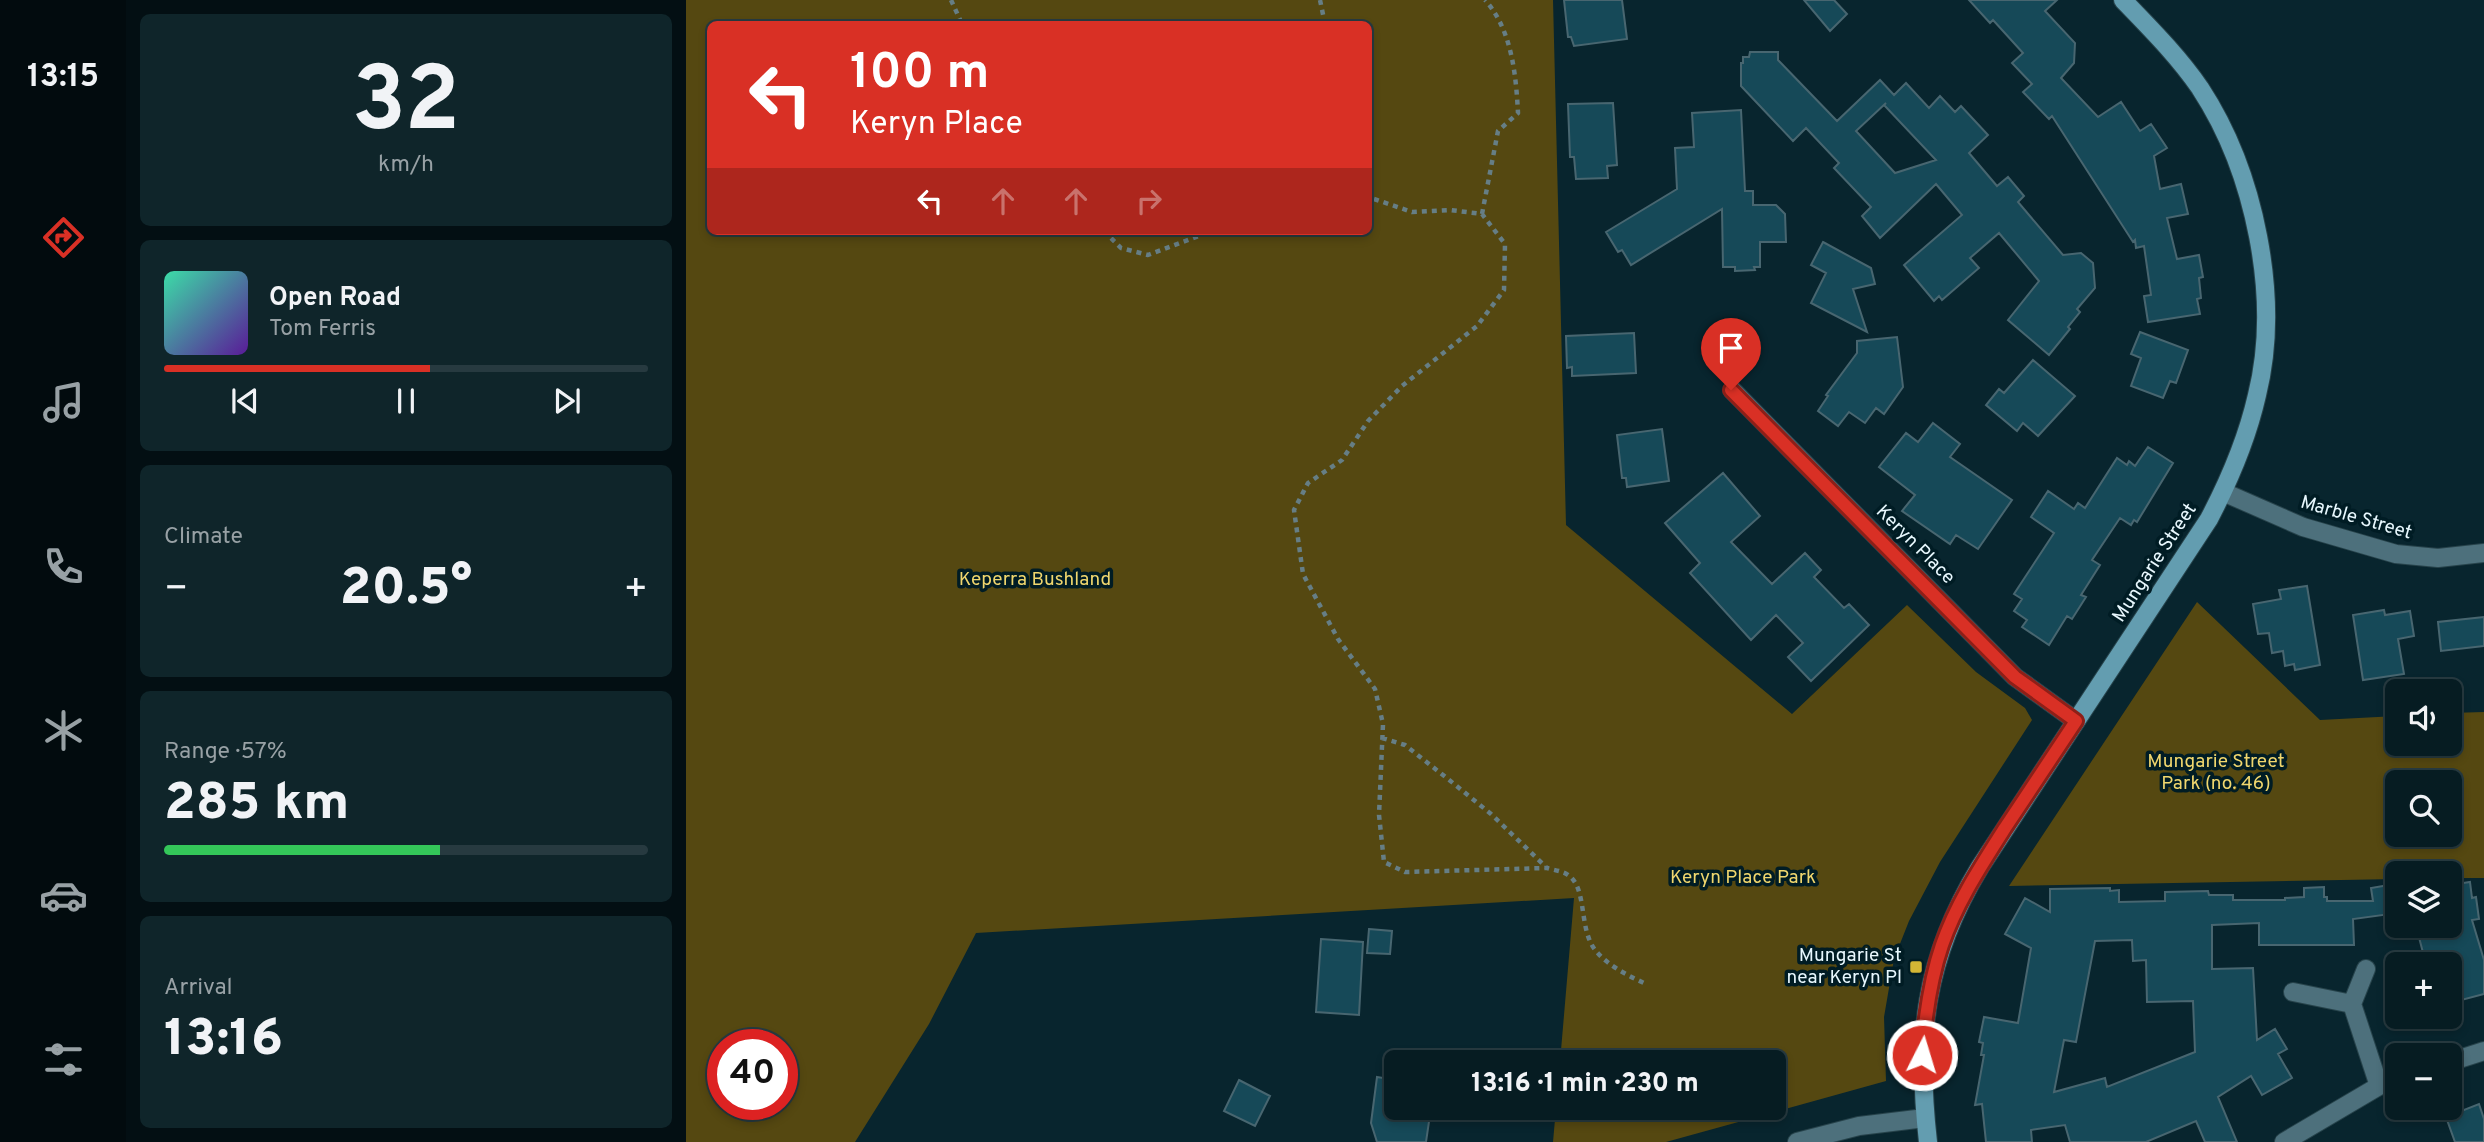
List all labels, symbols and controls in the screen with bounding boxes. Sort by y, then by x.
text: 100 m [850,44,989,106]
text: 32 [352,48,460,163]
icon: left [735,49,826,140]
text: 13:15 [27,58,99,98]
text: Keryn Place [850,105,1023,145]
text: km/h [378,151,434,180]
icon: left [911,182,949,220]
icon: ahead [984,182,1022,220]
icon: ahead [1057,182,1095,220]
icon: right [1130,182,1168,220]
icon: directions [39,213,88,262]
text: Open Road [269,282,401,315]
text: Tom Ferris [269,315,376,344]
pin [1701,318,1761,390]
icon: arrive [1712,329,1750,367]
icon: music [39,378,88,427]
icon: previous [226,382,264,420]
icon: pause [387,382,425,420]
icon: next [548,382,586,420]
street label: Marble Street [2297,491,2415,545]
street label: Mungarie Street [2108,499,2202,627]
street label: Keryn Place [1870,500,1960,590]
text: Climate [164,523,243,552]
icon: phone [39,542,88,591]
text: 20.5° [340,557,472,623]
text: − [164,566,189,615]
text: + [623,566,648,615]
park label: Keperra Bushland [959,568,1111,592]
map controls [2385,679,2462,1120]
button: sound [2385,679,2462,756]
icon: climate [39,706,88,755]
text: Range · 57% [164,738,287,767]
park label: Mungarie Street Park (no. 46) [2147,750,2285,796]
button: search [2385,770,2462,847]
text: 285 km [164,772,349,838]
button: layers [2385,861,2462,938]
park label: Keryn Place Park [1670,866,1816,890]
icon: car [39,871,88,920]
place label: Mungarie St near Keryn Pl [1786,944,1902,990]
button: + [2385,952,2462,1029]
marker: Mungarie St near Keryn Pl [1908,959,1924,975]
text: Arrival [164,974,233,1003]
text: 13:16 [164,1008,283,1074]
position arrow [1885,1018,1959,1092]
speed limit sign: 40 [707,1029,798,1120]
icon: filters [39,1035,88,1084]
button: − [2385,1043,2462,1120]
text: 13:16 · 1 min · 230 m [1471,1068,1699,1101]

